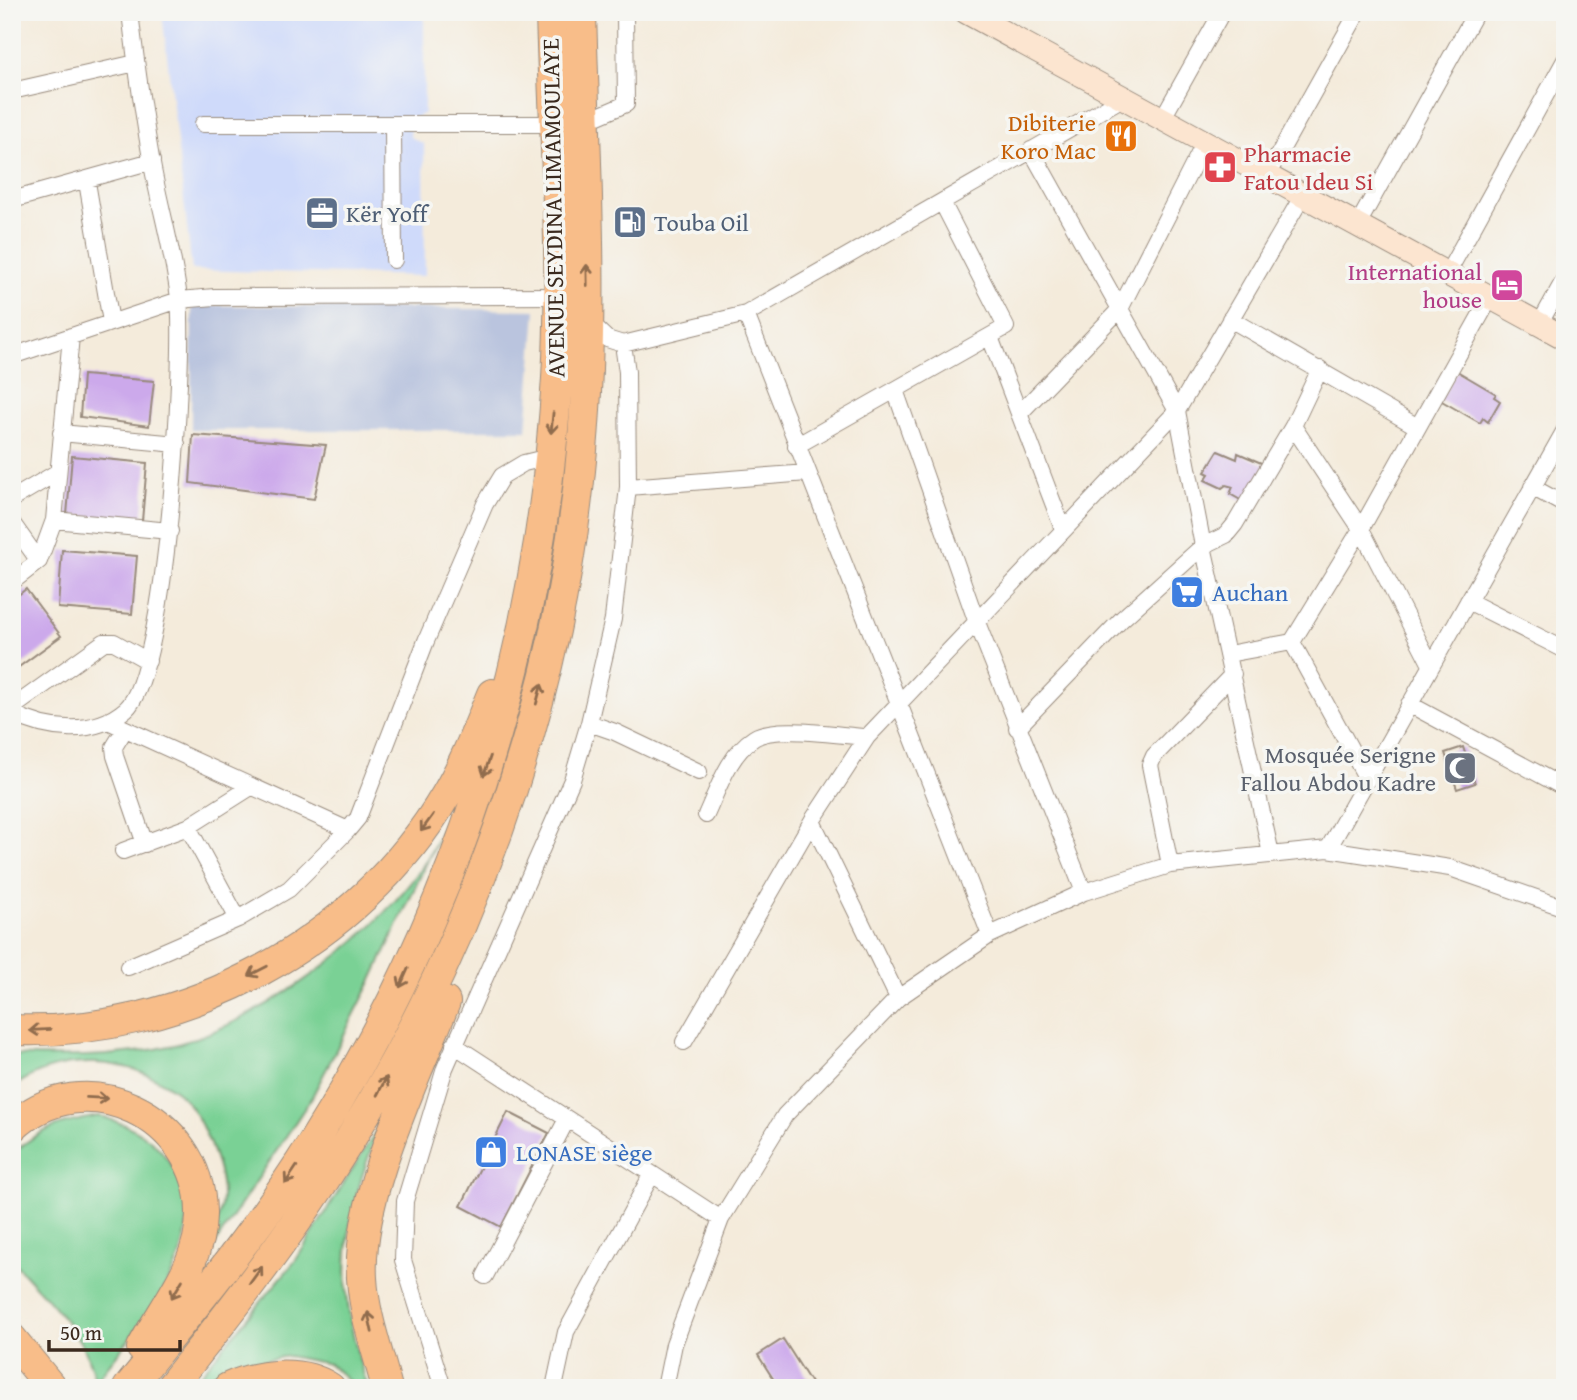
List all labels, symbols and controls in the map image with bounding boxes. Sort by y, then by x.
street label: AVENUE SEYDINA LIMAMOULAYE [533,38,573,378]
place label: Dibiterie Koro Mac [1001,105,1096,168]
restaurant icon: Dibiterie Koro Mac [1102,117,1140,155]
place label: Pharmacie Fatou Ideu Si [1244,136,1374,199]
pharmacy icon: Pharmacie Fatou Ideu Si [1201,148,1239,186]
office icon: Kër Yoff [303,194,341,232]
place label: Kër Yoff [346,196,430,231]
fuel station icon: Touba Oil [611,203,649,241]
place label: Touba Oil [654,205,749,240]
place label: International house [1348,254,1482,317]
one-way arrow [580,263,594,286]
hotel icon: International house [1488,266,1526,304]
one-way arrow [545,411,558,434]
supermarket icon: Auchan [1168,573,1206,611]
place label: Auchan [1212,575,1289,610]
one-way arrow [533,683,546,706]
place label: Mosquée Serigne Fallou Abdou Kadre [1240,737,1436,800]
mosque icon: Mosquée Serigne Fallou Abdou Kadre [1441,749,1479,787]
one-way arrow [480,755,492,777]
one-way arrow [420,813,434,832]
one-way arrow [248,965,269,979]
one-way arrow [397,967,410,988]
one-way arrow [29,1023,52,1036]
one-way arrow [375,1076,389,1096]
one-way arrow [85,1092,108,1105]
shop icon: LONASE siège [472,1133,510,1171]
place label: LONASE siège [516,1135,652,1170]
one-way arrow [284,1165,299,1184]
one-way arrow [249,1266,263,1285]
one-way arrow [169,1279,183,1299]
scale bar [49,1309,180,1353]
one-way arrow [363,1311,376,1333]
text: 50 m [60,1317,102,1348]

